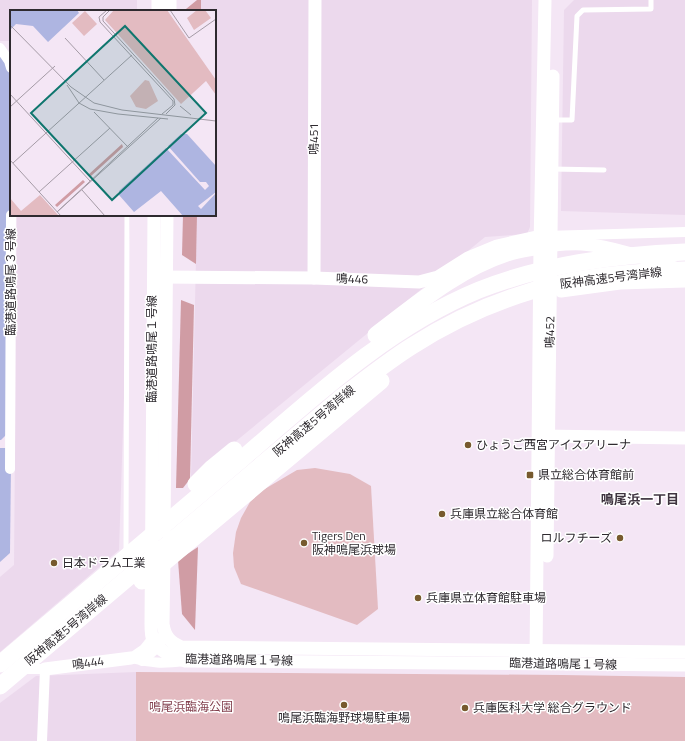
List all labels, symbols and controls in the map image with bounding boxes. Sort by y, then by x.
inset map [10,10,216,216]
street label: 鳴451 [304,123,323,155]
street label: 臨港道路鳴尾３号線 [1,228,20,336]
street label: 阪神高速5号湾岸線 [559,262,663,293]
street label: 鳴446 [336,268,369,289]
street label: 臨港道路鳴尾１号線 [142,295,161,403]
street label: 鳴452 [540,316,559,348]
street label: 阪神高速5号湾岸線 [268,380,359,461]
place label: ひょうご西宮アイスアリーナ [476,435,631,454]
marker: ひょうご西宮アイスアリーナ [463,440,473,450]
place label: 県立総合体育館前 [538,465,634,484]
marker: 県立総合体育館前 [525,470,535,480]
district label: 鳴尾浜一丁目 [601,489,679,509]
place label: 兵庫県立総合体育館 [450,504,558,523]
marker: 兵庫県立総合体育館 [437,509,447,519]
place label: Tigers Den 阪神鳴尾浜球場 [312,526,396,559]
place label: ロルフチーズ [541,528,612,547]
marker: ロルフチーズ [615,533,625,543]
marker: Tigers Den 阪神鳴尾浜球場 [299,538,309,548]
place label: 日本ドラム工業 [62,553,146,572]
marker: 日本ドラム工業 [49,558,59,568]
place label: 兵庫県立体育館駐車場 [426,588,546,607]
street label: 阪神高速5号湾岸線 [20,589,111,670]
marker: 兵庫県立体育館駐車場 [413,593,423,603]
street label: 臨港道路鳴尾１号線 [185,649,293,670]
street label: 鳴444 [71,651,105,674]
street label: 臨港道路鳴尾１号線 [509,653,617,674]
park label: 鳴尾浜臨海公園 [149,697,233,716]
place label: 兵庫医科大学 総合グラウンド [473,698,632,717]
marker: 鳴尾浜臨海野球場駐車場 [339,700,349,710]
marker: 兵庫医科大学 総合グラウンド [460,703,470,713]
place label: 鳴尾浜臨海野球場駐車場 [278,708,410,727]

